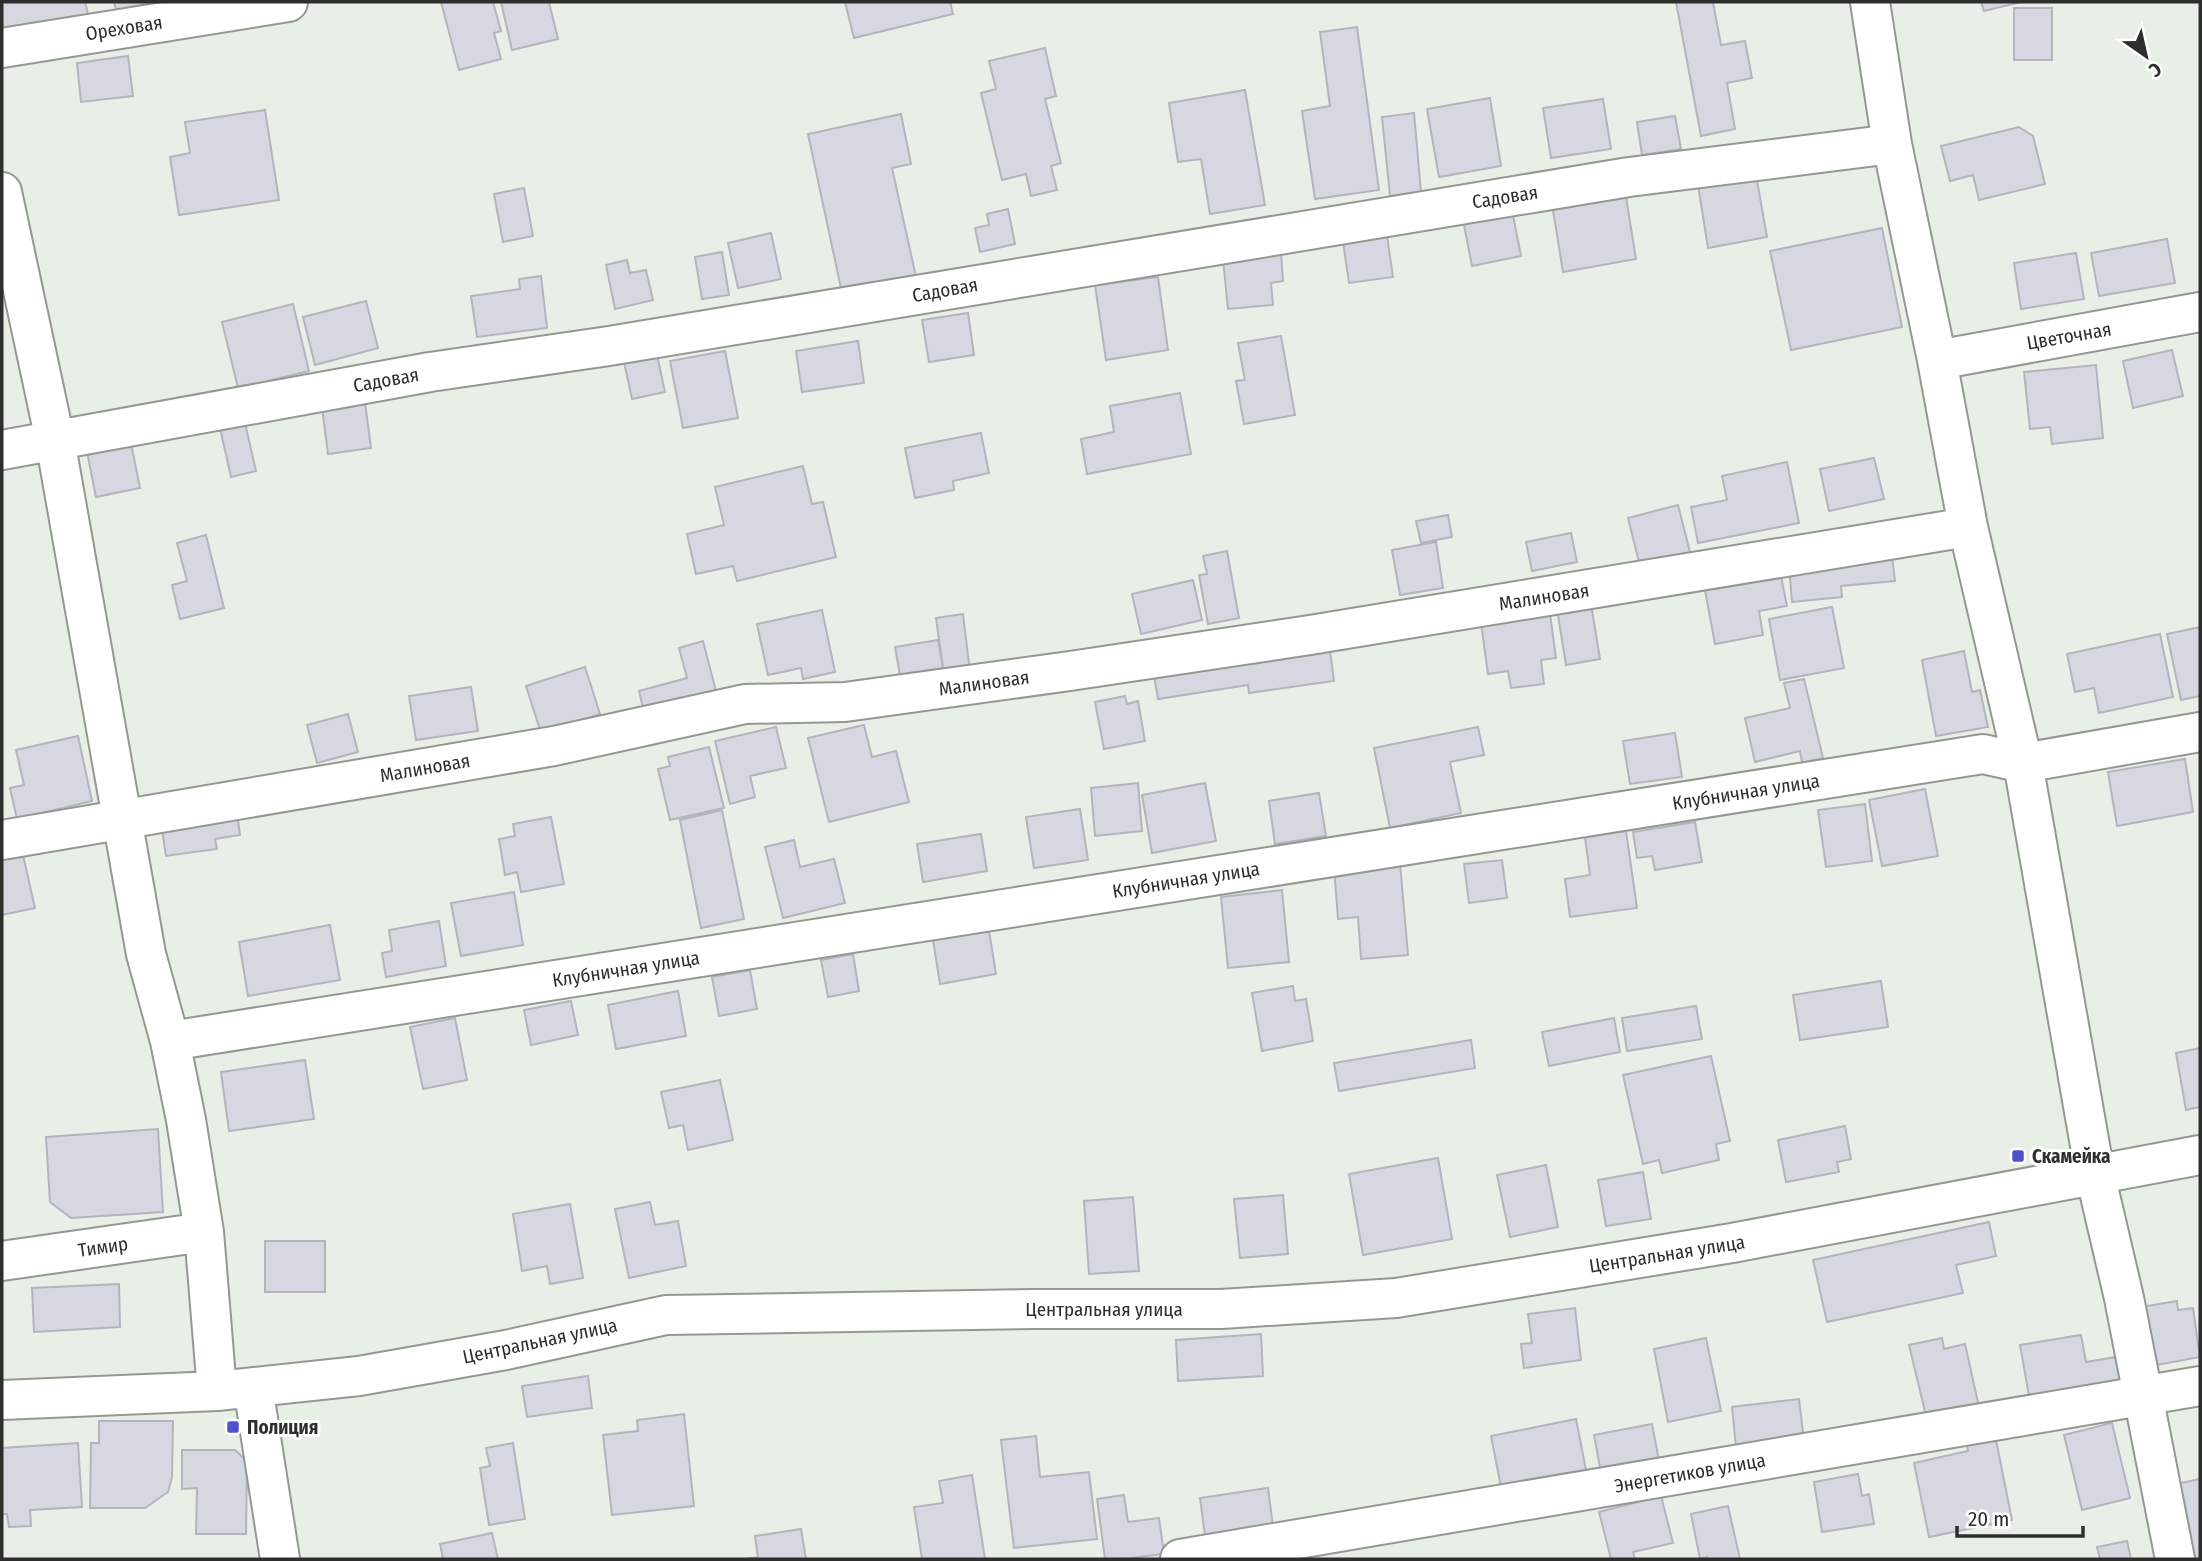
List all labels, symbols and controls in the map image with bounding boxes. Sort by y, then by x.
street label: Ореховая [84,11,164,45]
north arrow [2111,21,2181,91]
text: С [2145,57,2166,82]
street label: Садовая [1470,180,1540,214]
street label: Садовая [910,273,980,307]
street label: Цветочная [2025,317,2113,355]
street label: Садовая [351,363,421,397]
street label: Малиновая [1497,579,1591,615]
street label: Малиновая [937,665,1031,701]
street label: Малиновая [378,749,472,787]
street label: Клубничная улица [1671,769,1821,815]
street label: Клубничная улица [1111,857,1261,903]
street label: Клубничная улица [551,946,701,992]
place label: Скамейка [2032,1145,2111,1168]
marker: Скамейка [2010,1148,2026,1164]
street label: Центральная улица [1587,1230,1747,1278]
street label: Тимир [76,1232,130,1262]
street label: Центральная улица [1025,1298,1183,1321]
street label: Центральная улица [461,1313,619,1369]
place label: Полиция [247,1416,318,1439]
marker: Полиция [225,1419,241,1435]
street label: Энергетиков улица [1613,1448,1767,1498]
scale bar [1957,1494,2083,1538]
text: 20 m [1968,1506,2009,1532]

